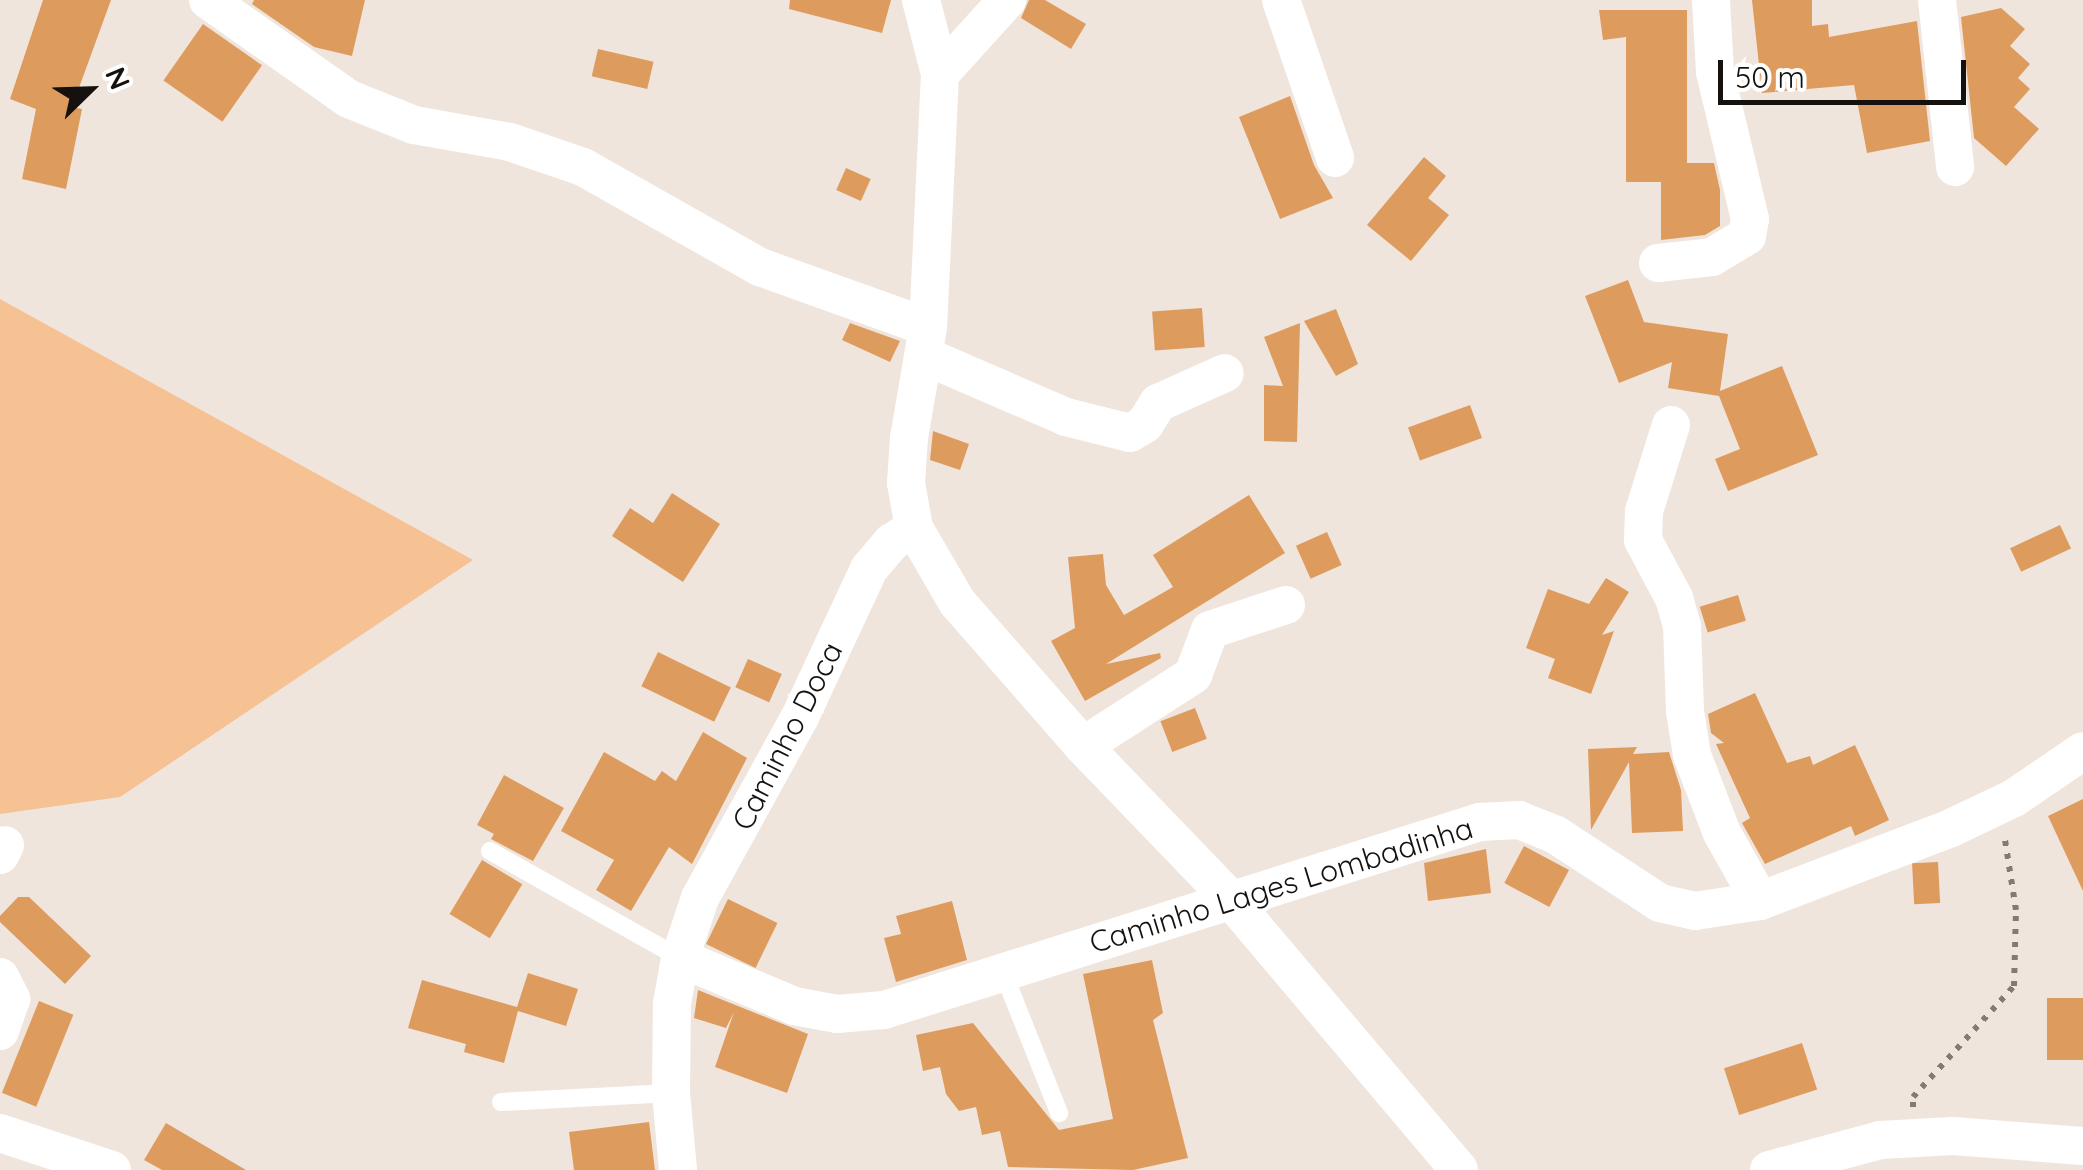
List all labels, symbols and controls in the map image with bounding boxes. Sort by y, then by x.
north arrow [40,40,140,140]
scale bar [1723,40,1970,102]
text: 50 m [1735,58,1805,96]
text: N [98,62,138,94]
street label: Caminho Doca [724,636,850,836]
street label: Caminho Lages Lombadinha [1085,810,1477,960]

